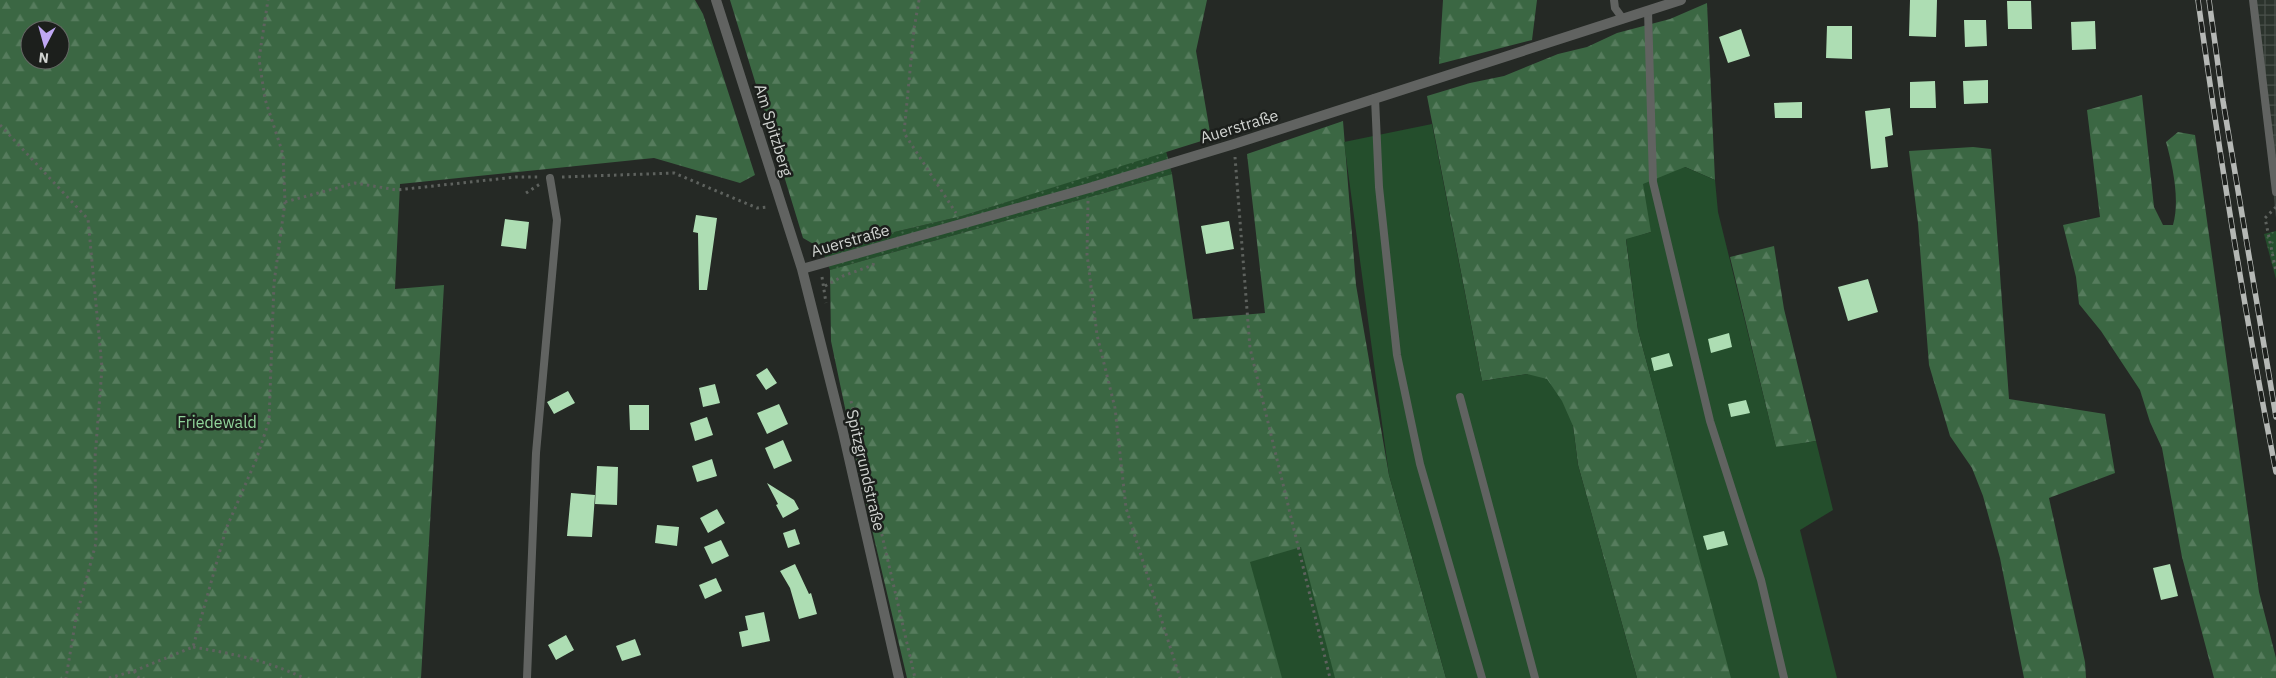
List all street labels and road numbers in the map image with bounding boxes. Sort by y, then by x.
street label: Am Spitzberg [750,81,798,179]
street label: Auerstraße [1197,105,1281,147]
street label: Auerstraße [808,219,892,261]
street label: Spitzgrundstraße [842,407,890,533]

